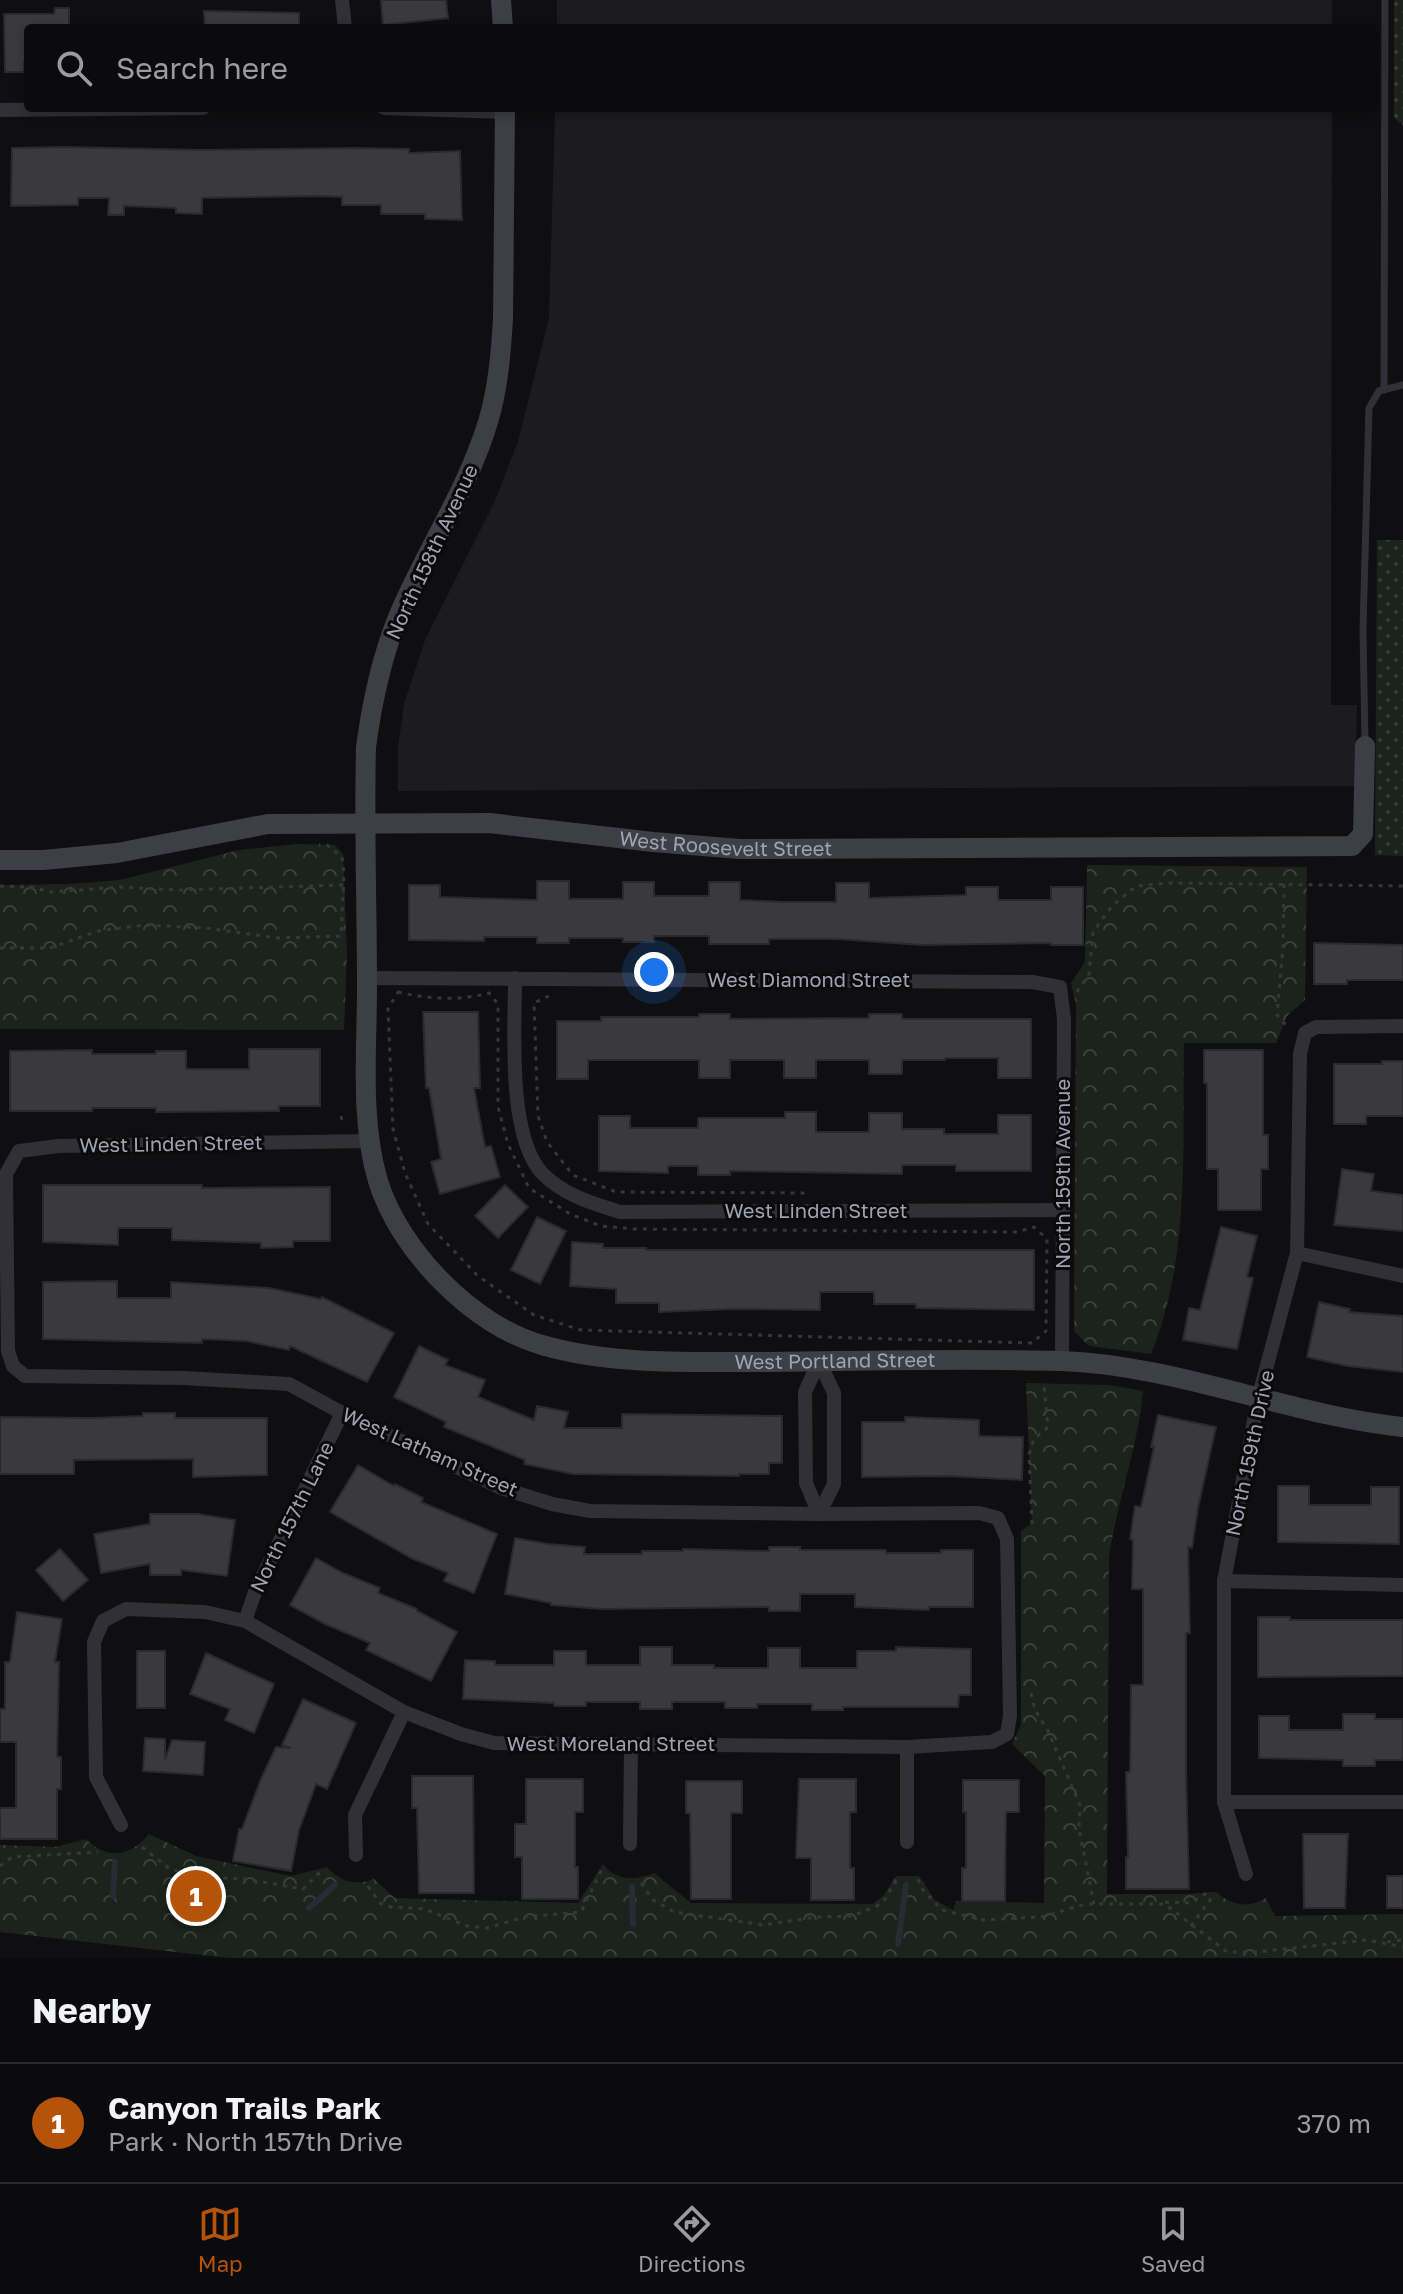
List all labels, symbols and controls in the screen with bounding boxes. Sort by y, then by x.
search box [24,24,1379,112]
icon: search [52,46,96,90]
text: Search here [116,50,288,86]
street label: North 158th Avenue [380,460,482,643]
street label: West Roosevelt Street [618,825,832,860]
your location [634,952,674,992]
street label: West Diamond Street [708,967,910,991]
street label: North 159th Avenue [1050,1079,1074,1269]
street label: West Linden Street [79,1129,263,1157]
street label: West Linden Street [724,1198,908,1222]
street label: West Portland Street [734,1347,936,1373]
street label: North 159th Drive [1220,1368,1278,1538]
street label: West Latham Street [339,1402,522,1501]
street label: North 157th Lane [244,1437,338,1596]
street label: West Moreland Street [507,1731,715,1755]
pin: 1 [170,1866,222,1926]
text: Nearby [32,1990,152,2030]
text: Canyon Trails Park [108,2090,381,2126]
text: 1 [51,2108,65,2139]
text: 370 m [1296,2108,1371,2139]
text: Park · North 157th Drive [108,2126,403,2157]
tab: Map [198,2202,243,2277]
tab: Directions [638,2202,746,2277]
tab: Saved [1141,2202,1205,2277]

